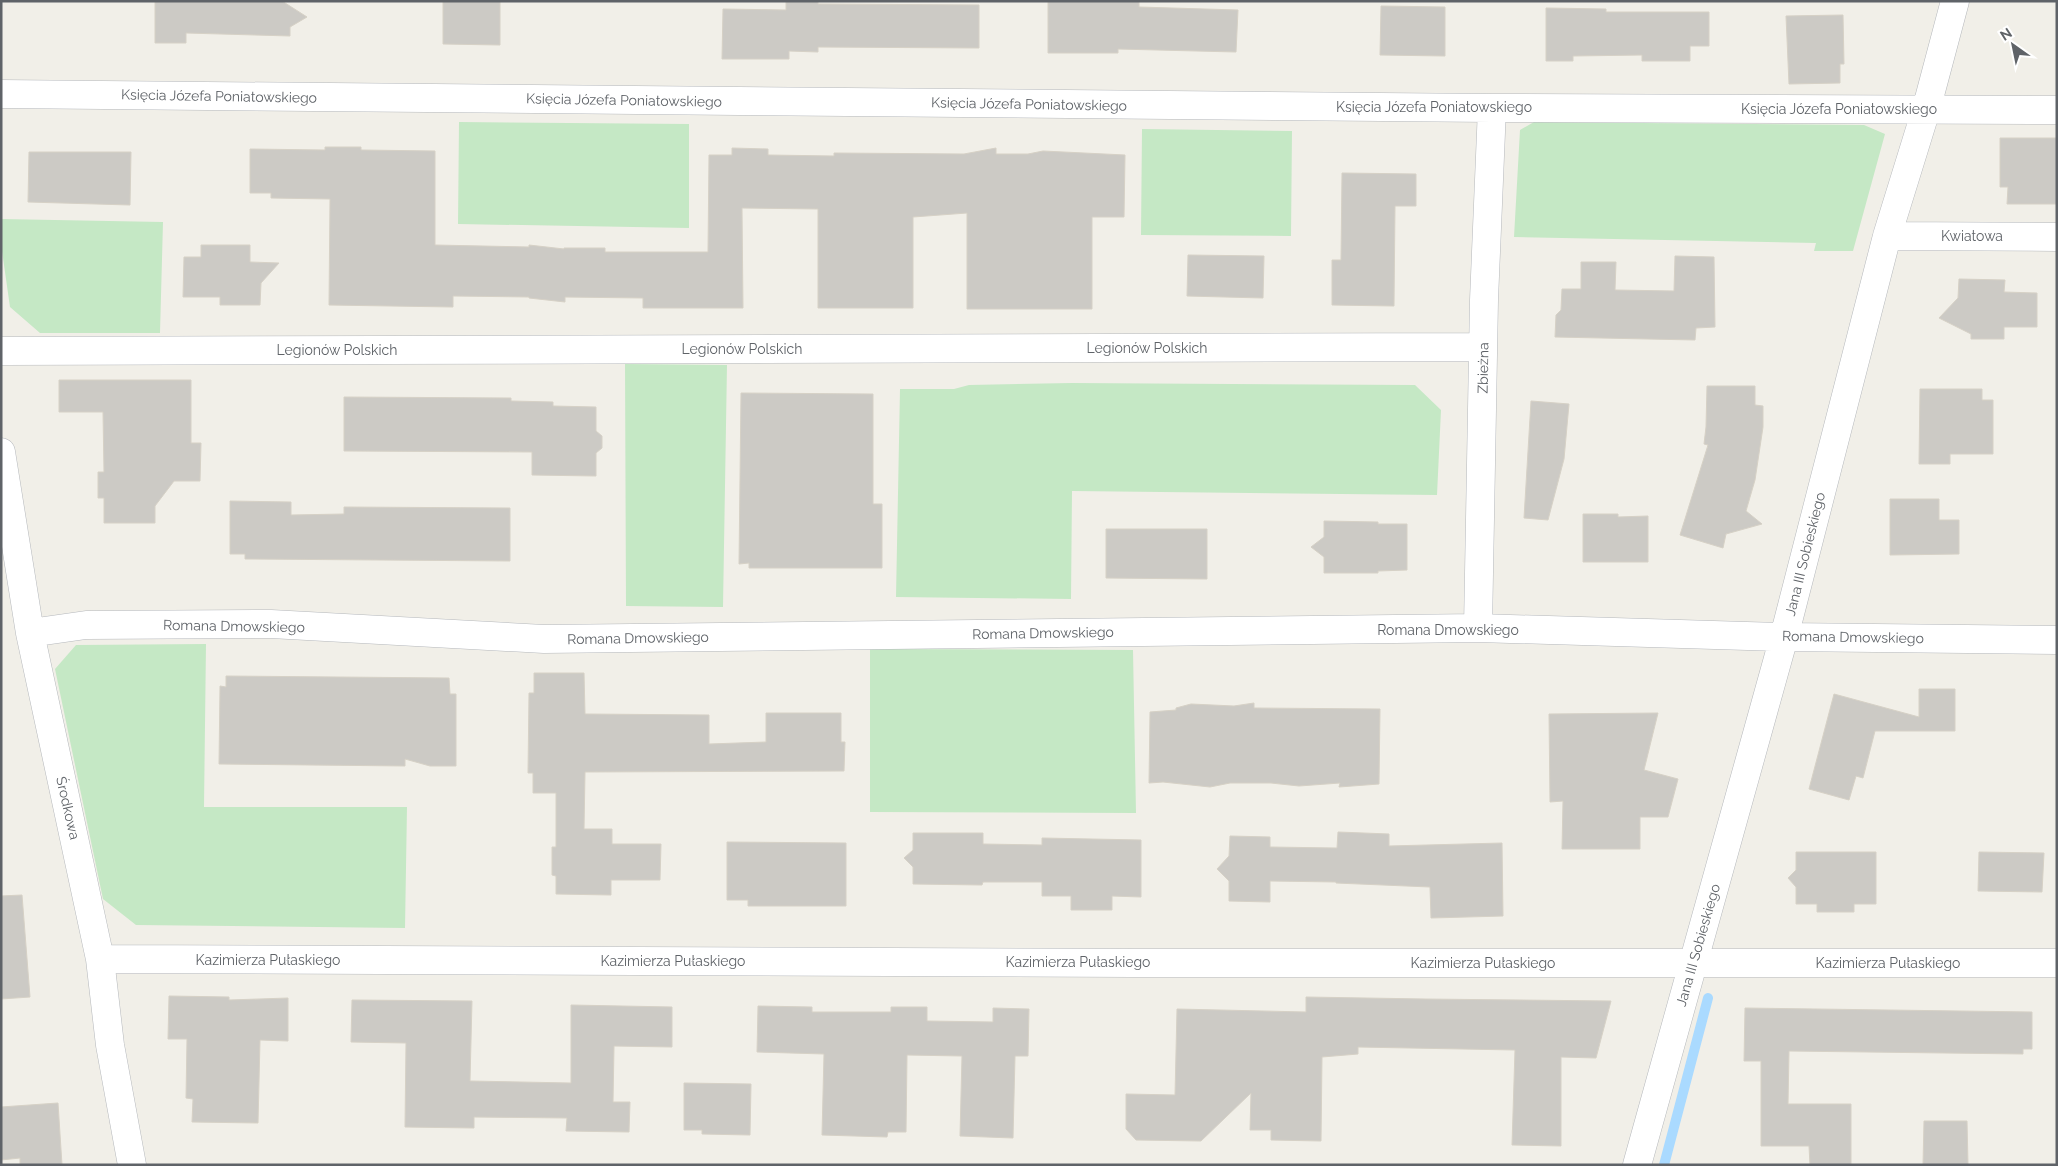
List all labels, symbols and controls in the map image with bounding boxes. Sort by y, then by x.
north arrow [1988,20,2038,70]
text: N [1997,24,2015,44]
street label: Księcia Józefa Poniatowskiego [121,86,317,106]
street label: Księcia Józefa Poniatowskiego [526,90,722,110]
street label: Księcia Józefa Poniatowskiego [931,94,1127,114]
street label: Księcia Józefa Poniatowskiego [1336,99,1532,115]
street label: Księcia Józefa Poniatowskiego [1741,101,1937,117]
street label: Kwiatowa [1941,228,2003,244]
street label: Legionów Polskich [1087,340,1207,356]
street label: Legionów Polskich [682,341,802,357]
street label: Legionów Polskich [277,342,397,358]
street label: Zbieżna [1475,342,1491,394]
street label: Jana III Sobieskiego [1782,491,1828,617]
street label: Romana Dmowskiego [163,617,305,635]
street label: Romana Dmowskiego [1377,622,1519,638]
street label: Romana Dmowskiego [972,624,1114,642]
street label: Romana Dmowskiego [1782,628,1924,646]
street label: Romana Dmowskiego [567,629,709,647]
street label: Środkowa [53,775,84,841]
street label: Jana III Sobieskiego [1673,882,1723,1008]
street label: Kazimierza Pułaskiego [196,952,340,968]
street label: Kazimierza Pułaskiego [601,953,745,969]
street label: Kazimierza Pułaskiego [1006,954,1150,970]
street label: Kazimierza Pułaskiego [1411,955,1555,971]
street label: Kazimierza Pułaskiego [1816,955,1960,971]

